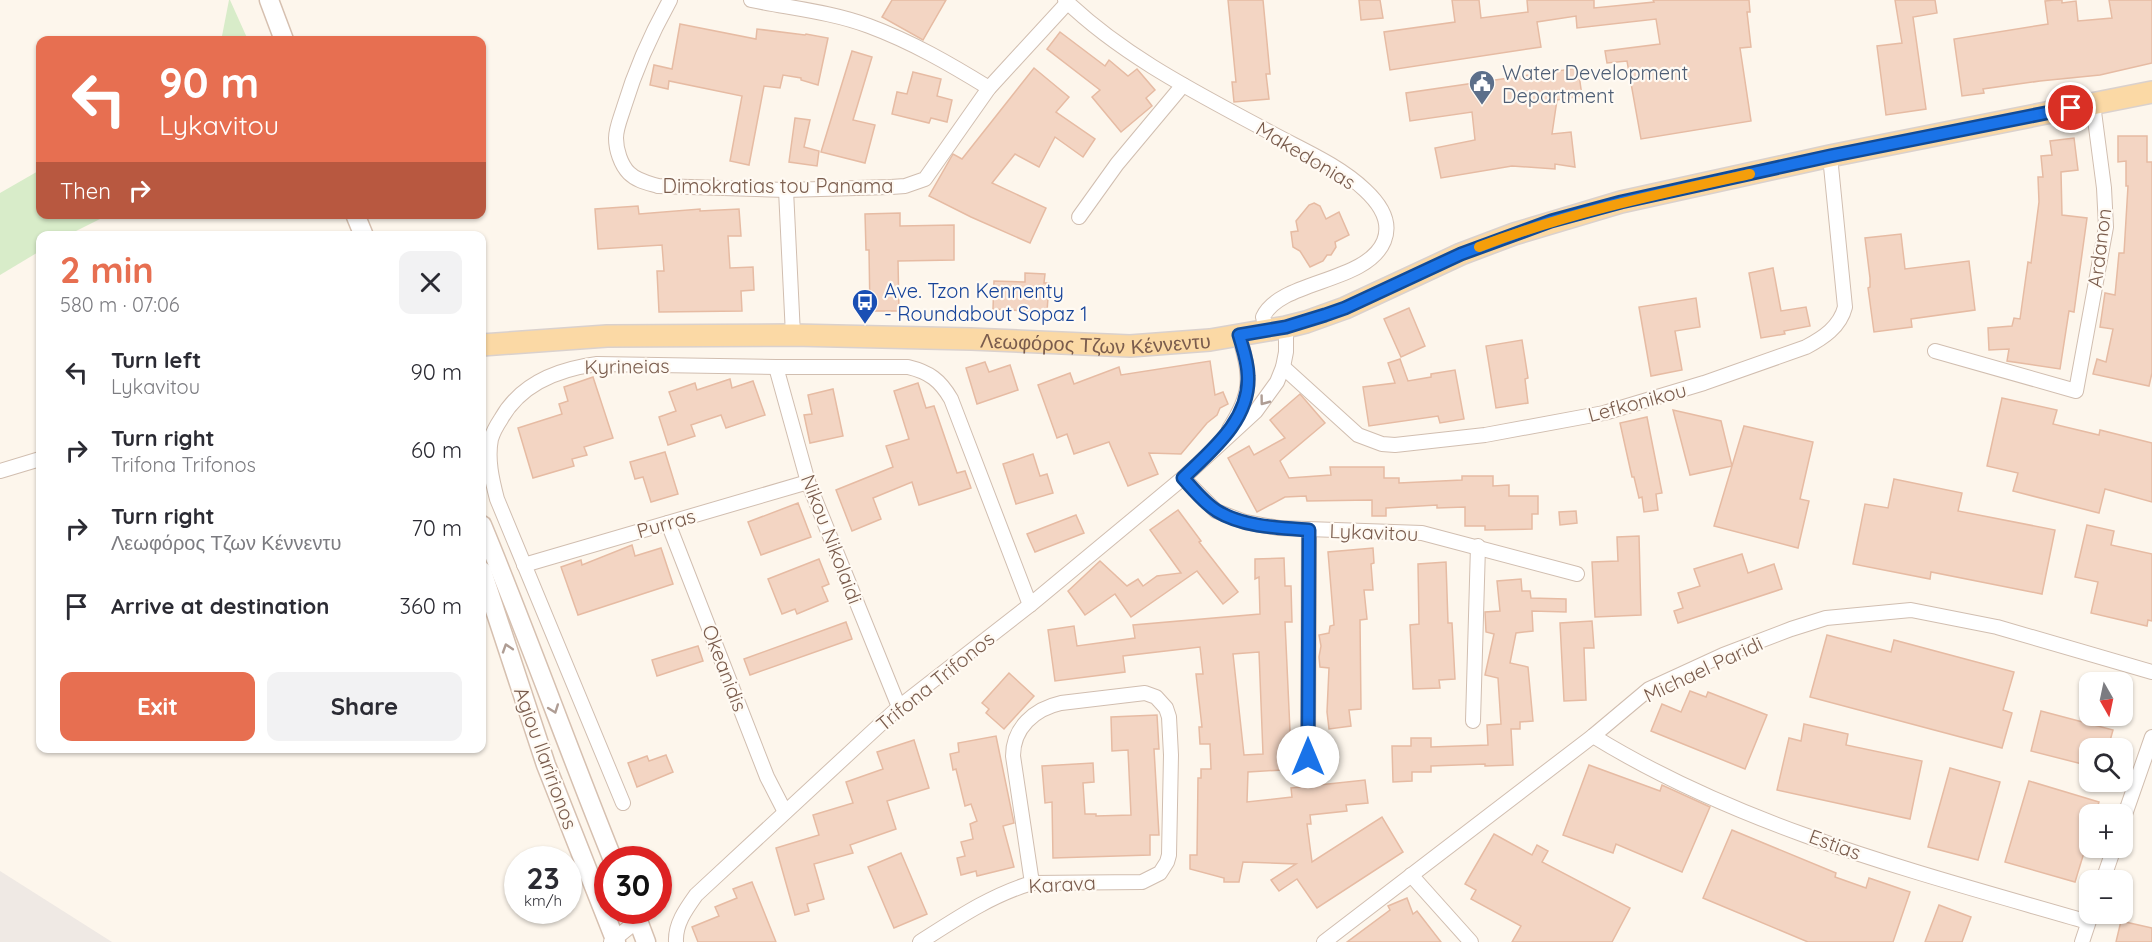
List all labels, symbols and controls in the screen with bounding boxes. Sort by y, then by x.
text: 90 m [159,56,259,109]
icon: left [60,60,138,138]
place label: Water Development Department [1502,60,1689,108]
public building icon: Water Development Department [1467,68,1497,106]
pin [2045,82,2096,133]
icon: arrive [2054,91,2087,124]
text: Lykavitou [159,108,279,142]
street label: Makedonias [1252,116,1360,194]
street label: Dimokratias tou Panama [663,173,893,198]
icon: right [123,174,156,207]
text: Then [60,177,111,205]
street label: Ardanon [2082,207,2116,289]
text: 2 min [60,247,154,292]
button: close [399,251,462,314]
place label: Ave. Tzon Kennenty - Roundabout Sopaz 1 [884,278,1088,326]
bus stop icon: Ave. Tzon Kennenty - Roundabout Sopaz 1 [850,287,880,325]
text: 580 m · 07:06 [60,292,180,317]
street label: Λεωφόρος Τζων Κέννεντυ [980,327,1211,359]
text: Turn left [111,346,201,374]
street label: Kyrineias [584,353,670,379]
icon: left [60,356,93,389]
text: 90 m [411,358,462,386]
text: Lykavitou [111,374,200,399]
street label: Lefkonikou [1585,377,1689,427]
one-way arrow [1260,394,1271,405]
text: Turn right [111,424,215,452]
icon: right [60,434,93,467]
text: 60 m [411,436,462,464]
text: Trifona Trifonos [111,452,256,477]
street label: Nikou Nikolaidi [796,471,868,607]
text: Turn right [111,502,215,530]
street label: Purras [634,503,698,543]
icon: right [60,512,93,545]
text: 70 m [412,514,462,542]
street label: Lykavitou [1329,518,1419,546]
text: Λεωφόρος Τζων Κέννεντυ [111,530,341,555]
icon: arrive [60,590,93,623]
text: Arrive at destination [111,592,329,620]
text: 360 m [399,592,462,620]
street label: Okeanidis [697,621,753,715]
street label: Trifona Trifonos [871,626,999,736]
street label: Michael Paridi [1640,631,1766,707]
one-way arrow [501,643,514,654]
button: Exit [60,672,255,741]
button: Share [267,672,462,741]
north arrow [2079,672,2133,726]
map controls [2079,672,2133,924]
street label: Agiou Ilaririonos [509,684,583,832]
one-way arrow [546,703,559,714]
position arrow [1276,725,1340,789]
button: search [2079,738,2133,792]
button: + [2079,804,2133,858]
street label: Estias [1806,823,1864,865]
speed limit sign: 30 [594,846,672,924]
text: 23 [526,859,560,897]
street label: Karava [1028,870,1096,898]
button: − [2079,870,2133,924]
text: km/h [524,891,562,910]

